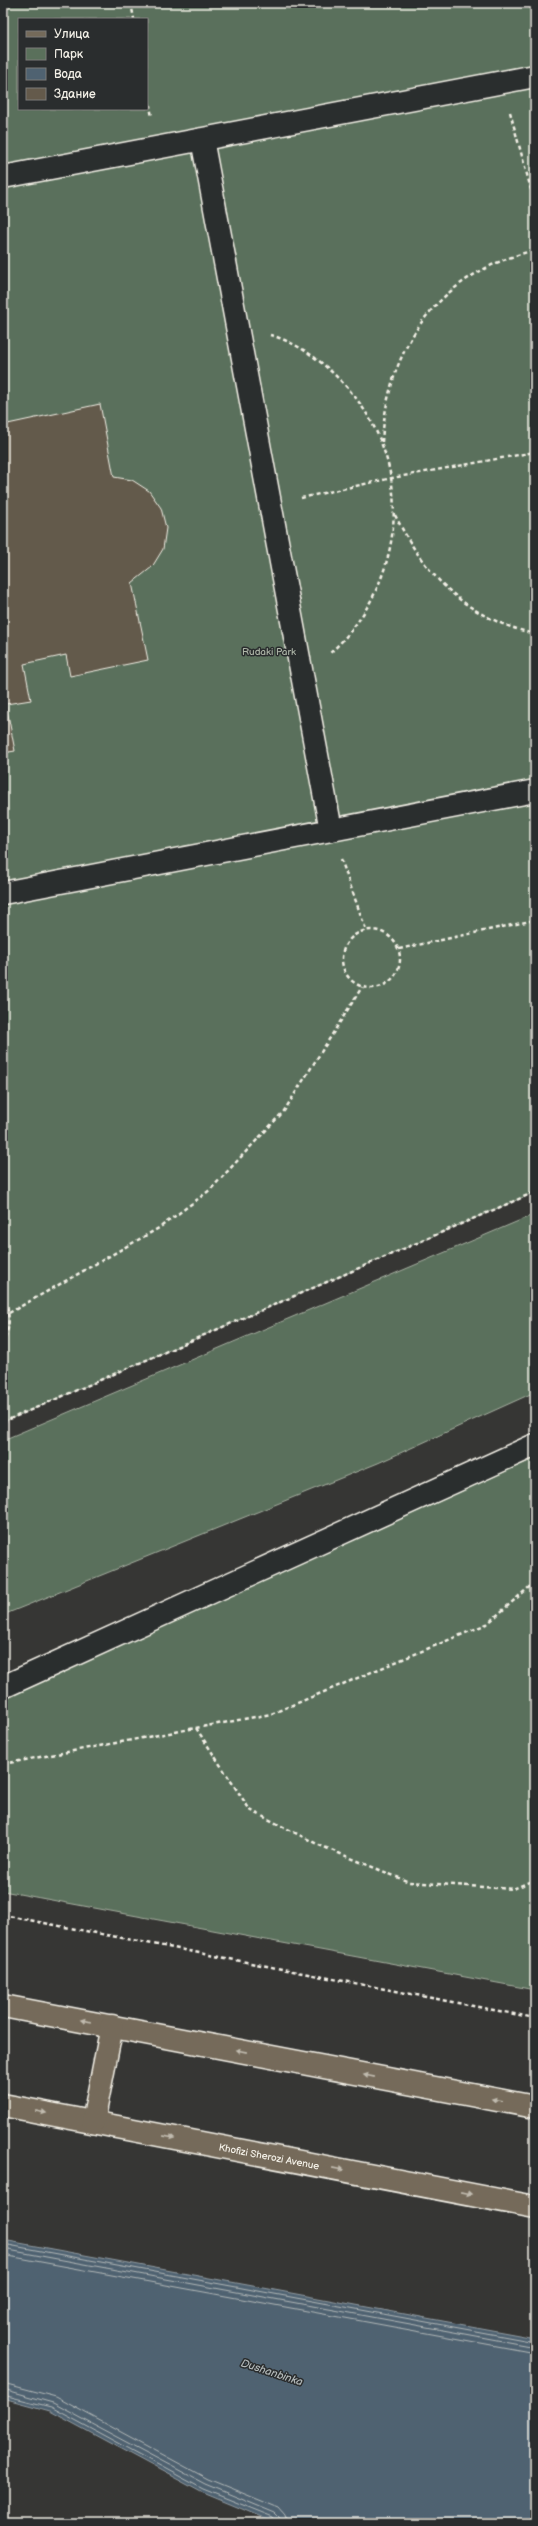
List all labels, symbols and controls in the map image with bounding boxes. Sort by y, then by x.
legend [18,18,148,110]
text: Улица [54,27,90,42]
text: Парк [54,47,84,62]
text: Вода [54,67,82,82]
text: Здание [54,87,96,102]
park label: Rudaki Park [242,646,296,658]
one-way arrow [80,2018,92,2024]
one-way arrow [235,2048,247,2054]
one-way arrow [363,2072,375,2078]
one-way arrow [491,2097,503,2103]
one-way arrow [35,2109,47,2115]
one-way arrow [163,2134,175,2140]
street label: Khofizi Sherozi Avenue [218,2141,320,2173]
one-way arrow [332,2166,344,2172]
one-way arrow [459,2191,472,2197]
water label: Dushanbinka [239,2356,304,2389]

